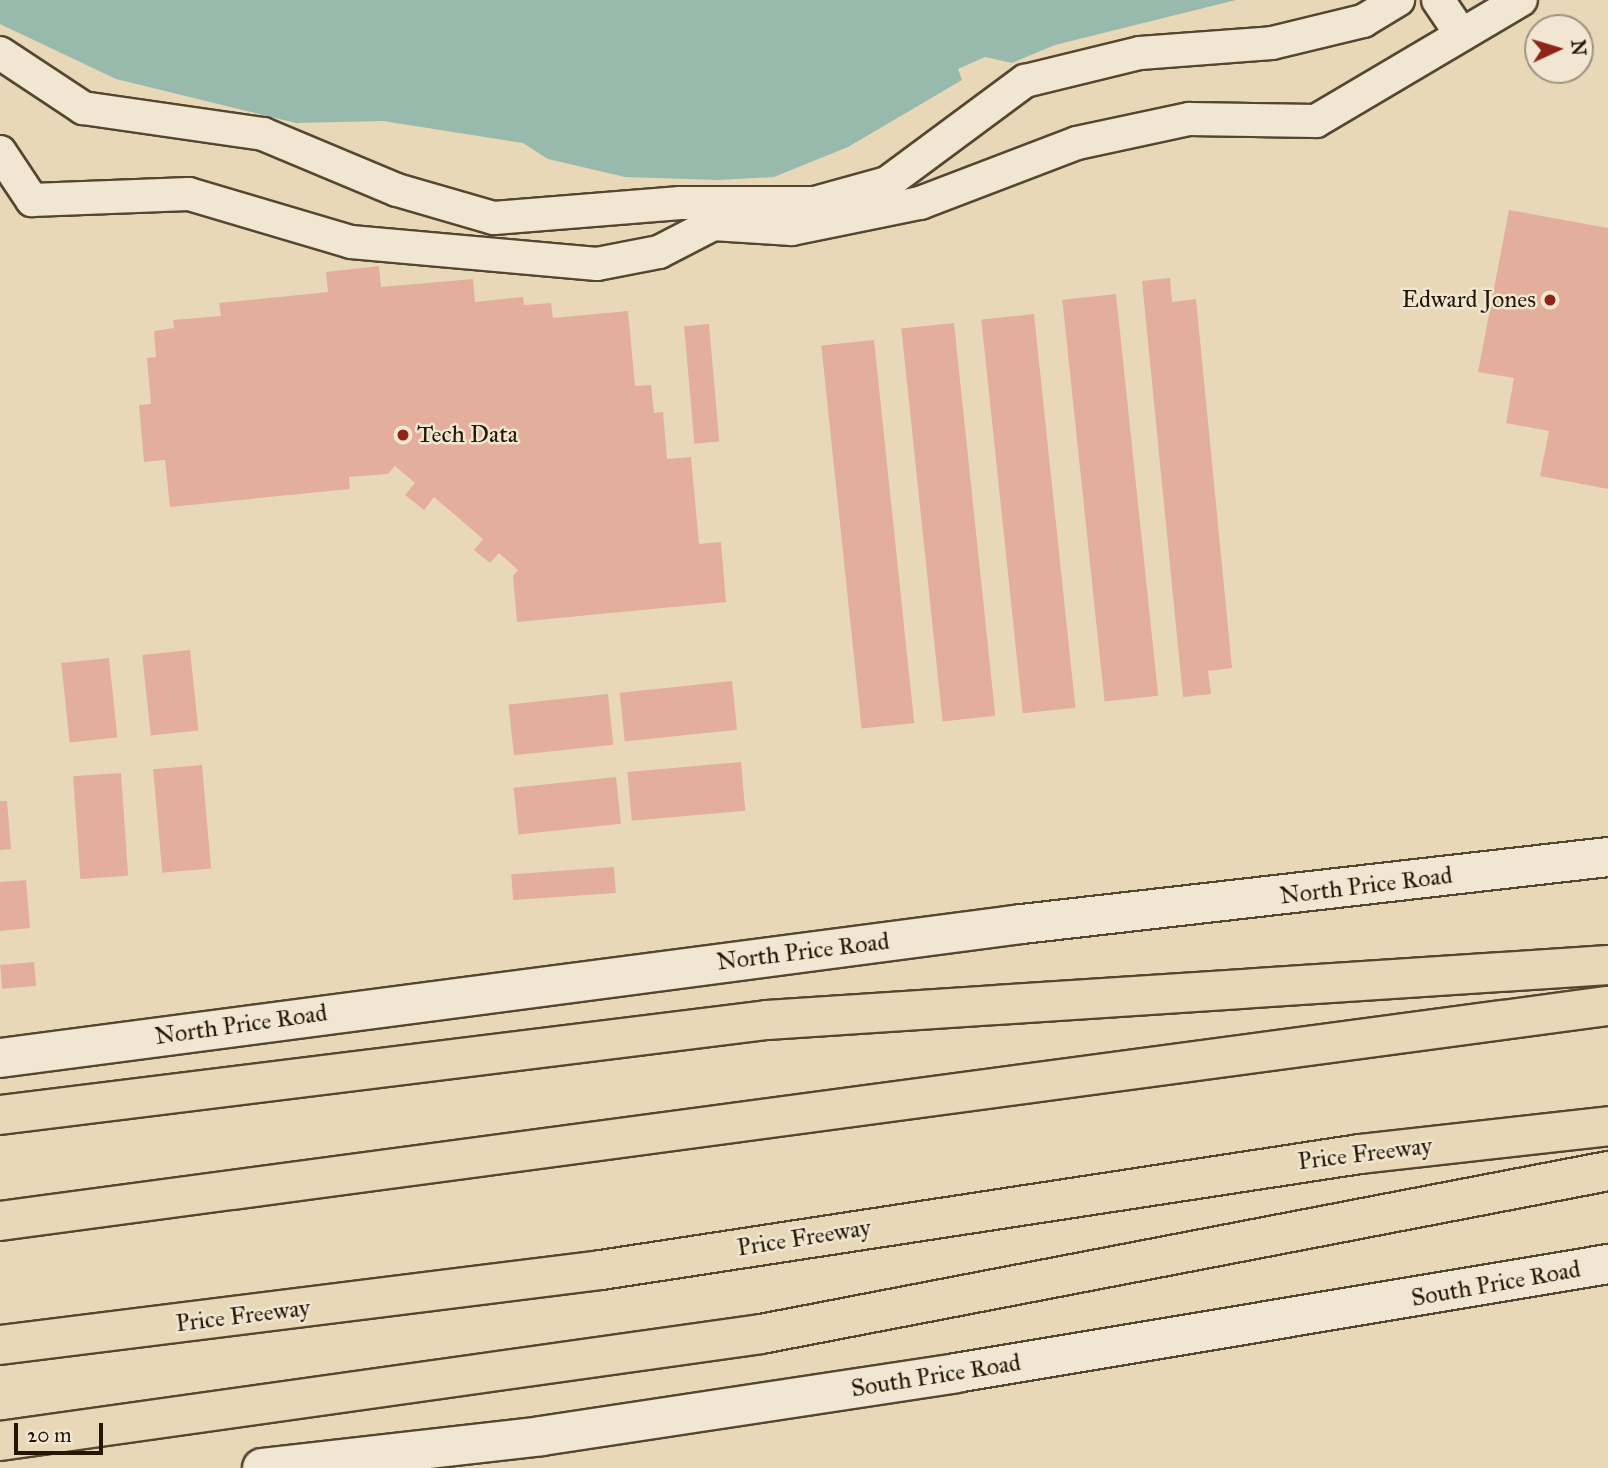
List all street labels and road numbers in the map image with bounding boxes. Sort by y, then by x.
street label: North Price Road [1278,861,1454,911]
street label: North Price Road [715,927,891,977]
street label: North Price Road [153,999,329,1051]
street label: Price Freeway [1296,1131,1434,1177]
street label: Price Freeway [735,1213,873,1263]
street label: South Price Road [1409,1255,1583,1313]
street label: Price Freeway [174,1293,312,1339]
street label: South Price Road [849,1348,1023,1404]

